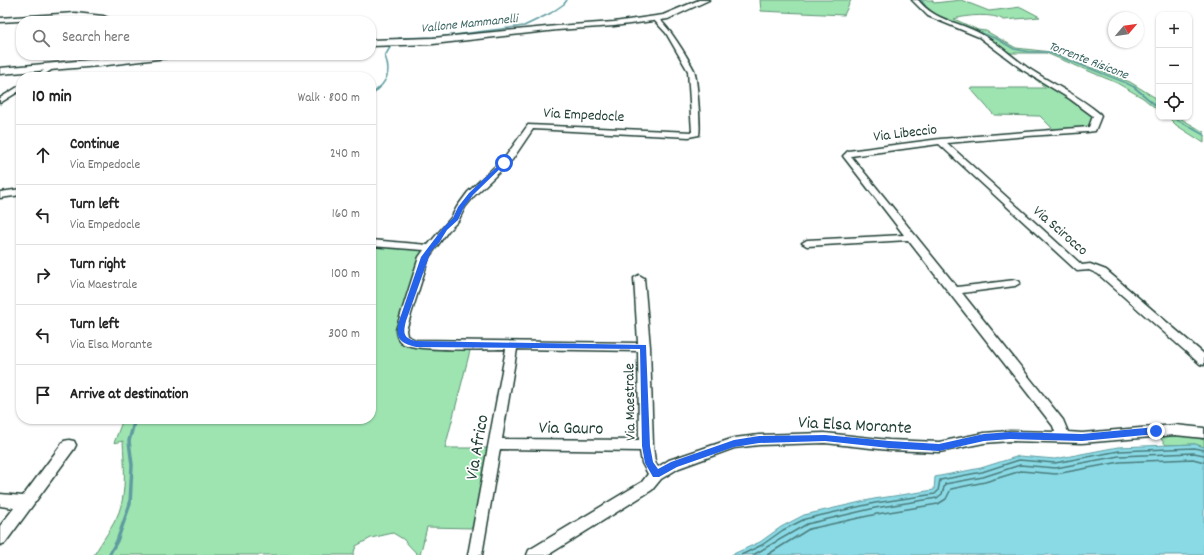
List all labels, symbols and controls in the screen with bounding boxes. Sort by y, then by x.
water label: Vallone Mammanelli [420,10,521,39]
north arrow [1108,12,1144,48]
map controls [1156,12,1192,120]
button: + [1156,12,1192,48]
search box [16,16,376,60]
icon: search [30,27,52,49]
text: Search here [62,27,130,49]
water label: Torrente Risicone [1045,37,1132,86]
button: − [1156,48,1192,84]
button: locate [1156,84,1192,120]
text: 10 min [32,86,72,110]
text: Walk · 800 m [298,89,360,108]
street label: Via Empedocle [543,103,625,129]
street label: Via Libeccio [872,119,939,149]
text: Continue [70,134,119,156]
icon: ahead [32,144,54,166]
text: 240 m [330,145,360,164]
route start [495,154,513,172]
text: Via Empedocle [70,156,140,175]
text: Turn left [70,194,119,216]
street label: Via Scirocco [1027,201,1092,262]
icon: left [32,204,54,226]
text: 160 m [332,205,360,224]
text: Via Empedocle [70,216,140,235]
text: Turn right [70,254,126,276]
icon: right [32,264,54,286]
text: 100 m [331,265,360,284]
text: Via Maestrale [70,276,137,295]
text: Turn left [70,314,119,336]
icon: left [32,324,54,346]
text: 300 m [328,325,360,344]
text: Via Elsa Morante [70,336,152,355]
street label: Via Maestrale [619,363,643,441]
icon: arrive [32,384,54,406]
text: Arrive at destination [70,384,188,406]
street label: Via Elsa Morante [797,411,912,442]
street label: Via Africo [460,413,496,482]
street label: Via Gauro [538,416,603,443]
route end [1147,422,1165,440]

